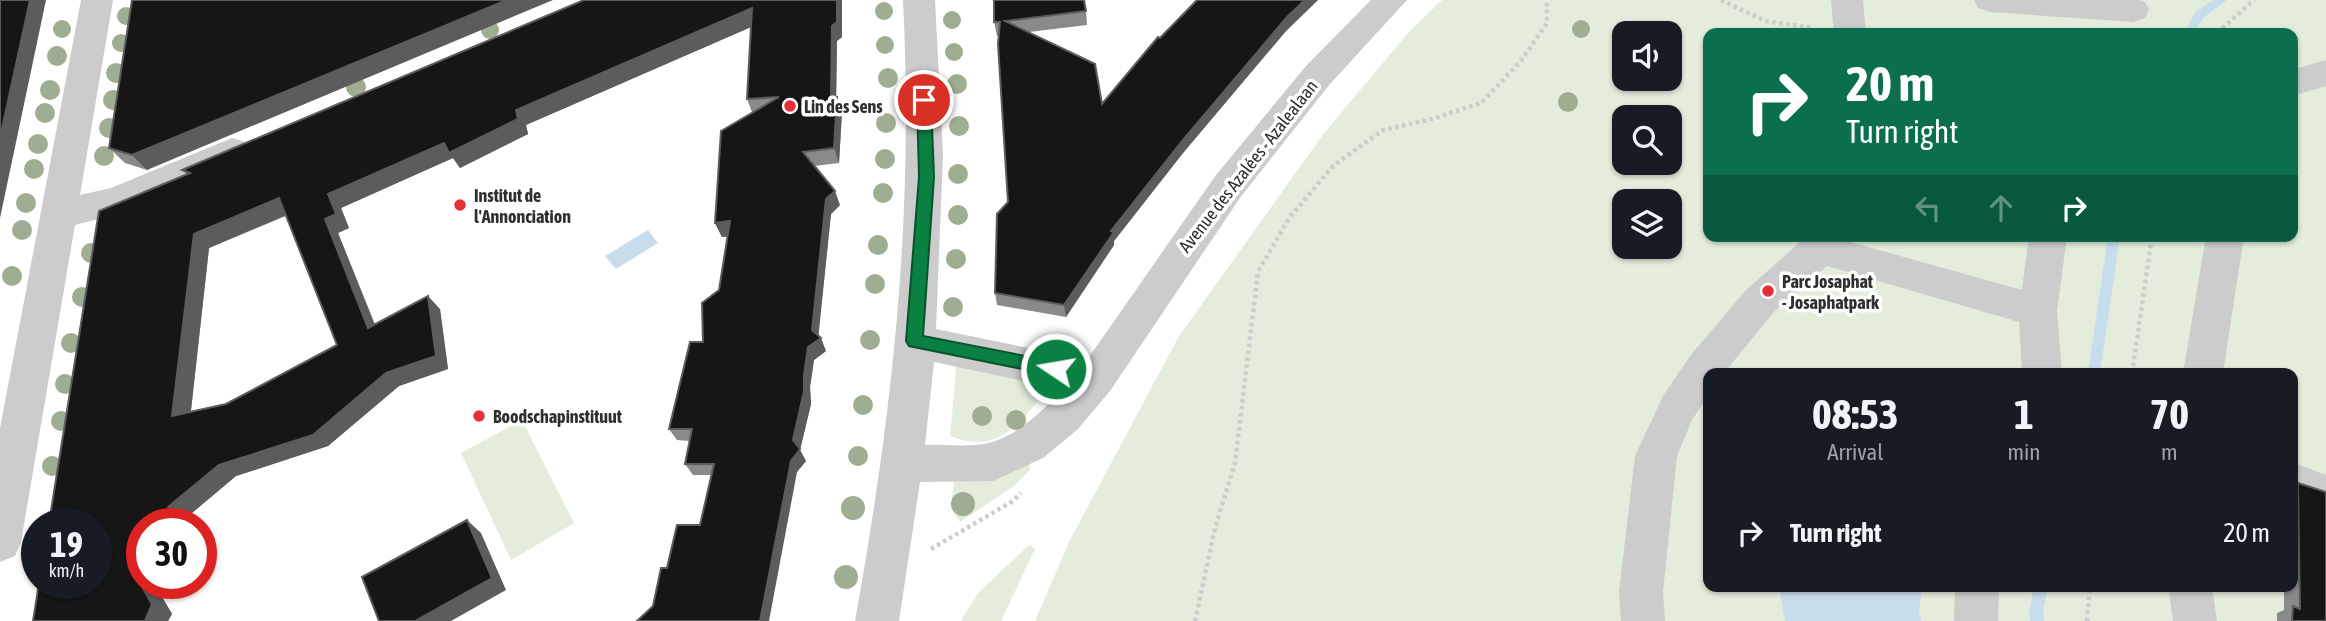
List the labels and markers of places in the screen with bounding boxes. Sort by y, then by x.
pin [894,70,954,130]
place label: Lin des Sens [804,96,883,117]
marker: Lin des Sens [782,98,798,114]
place label: Institut de l'Annonciation [474,185,571,227]
marker: Institut de l'Annonciation [452,197,468,213]
place label: Parc Josaphat - Josaphatpark [1782,271,1880,313]
marker: Parc Josaphat - Josaphatpark [1760,283,1776,299]
place label: Boodschapinstituut [493,406,623,427]
marker: Boodschapinstituut [471,408,487,424]

